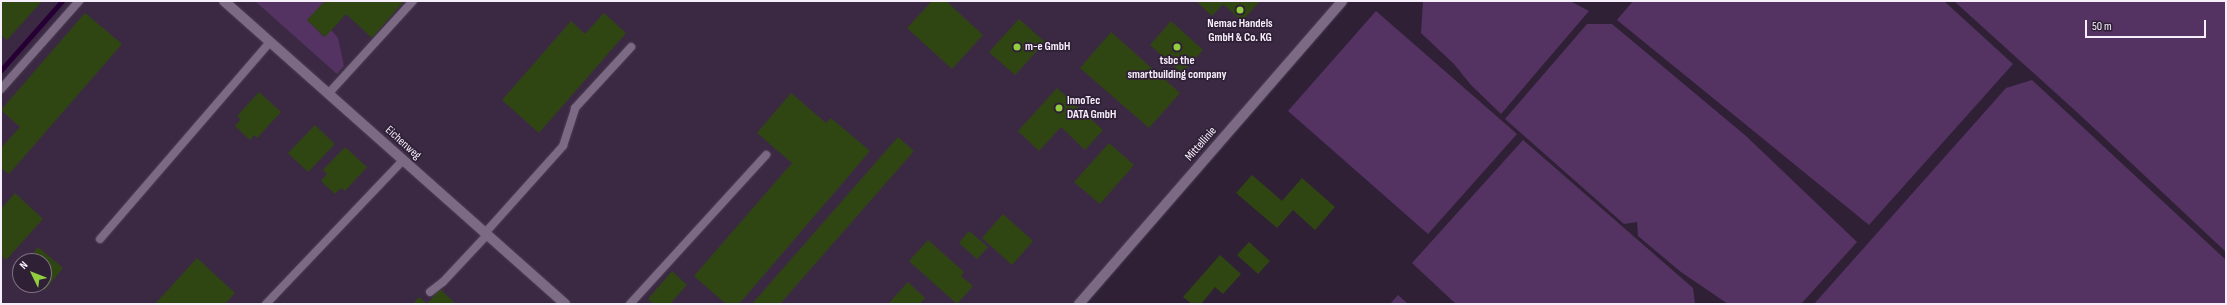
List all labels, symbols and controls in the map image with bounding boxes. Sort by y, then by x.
marker: Nemac Handels GmbH & Co. KG [1235,5,1245,15]
scale bar [2087,12,2208,38]
place label: Nemac Handels GmbH & Co. KG [1207,17,1273,45]
text: 50 m [2092,19,2112,34]
place label: m-e GmbH [1025,40,1070,54]
marker: m-e GmbH [1012,42,1022,52]
marker: tsbc the smartbuilding company [1172,42,1182,52]
place label: tsbc the smartbuilding company [1127,54,1227,82]
place label: InnoTec DATA GmbH [1067,94,1116,122]
marker: InnoTec DATA GmbH [1054,103,1064,113]
street label: Eichenweg [382,123,424,163]
street label: Mittellinie [1182,124,1220,164]
north arrow [12,253,52,293]
text: N [17,259,30,272]

